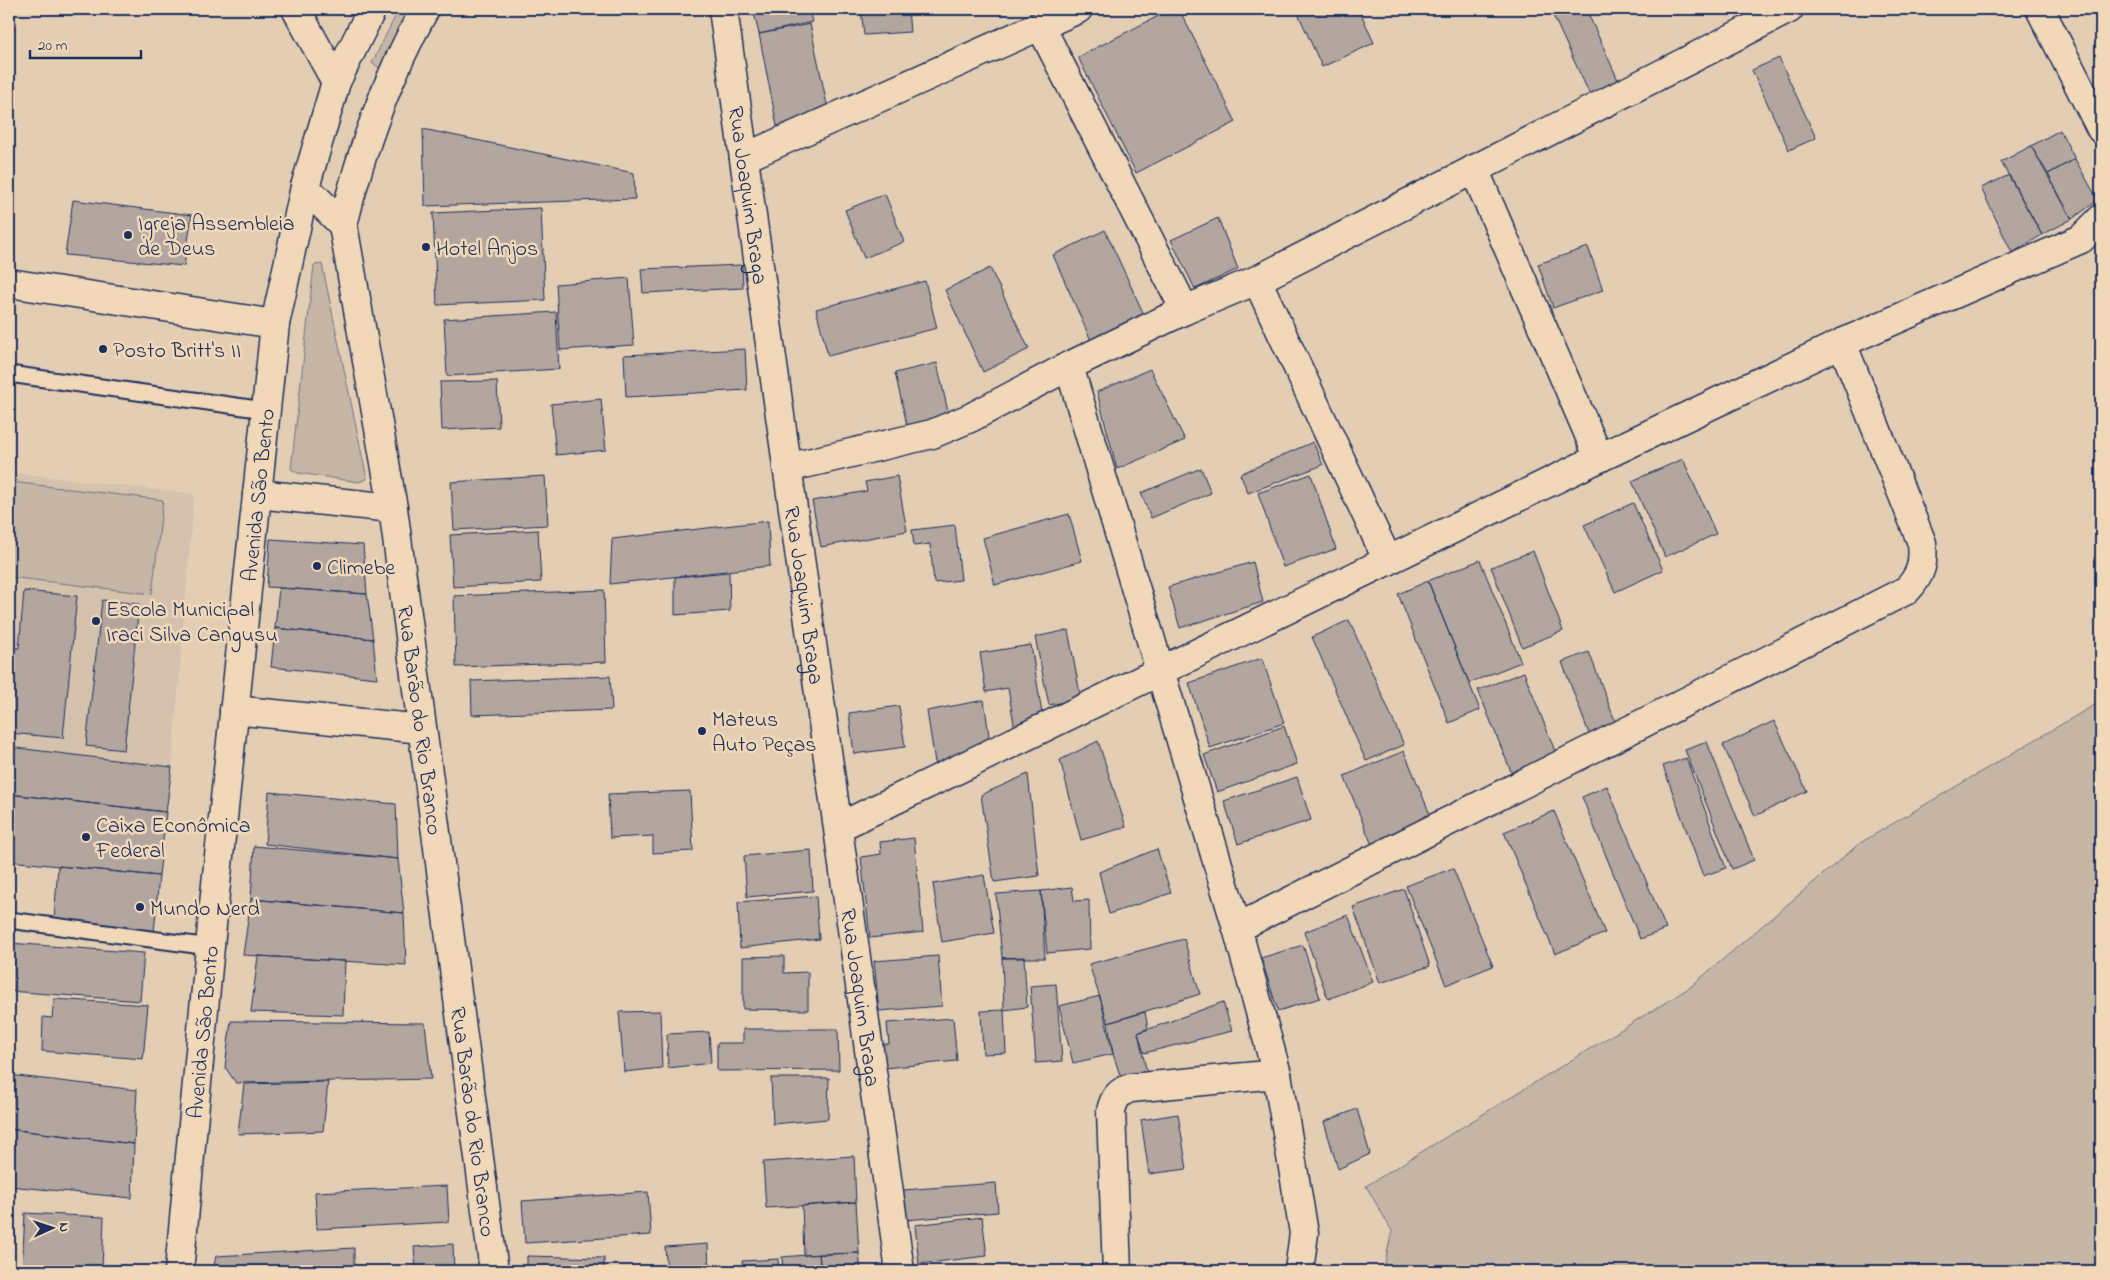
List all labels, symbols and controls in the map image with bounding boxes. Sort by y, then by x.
scale bar [30,28,141,60]
text: 20 m [38,35,68,57]
street label: Rua Joaquim Braga [718,104,774,287]
place label: Igreja Assembleia de Deus [138,209,295,266]
marker: Igreja Assembleia de Deus [122,229,134,241]
place label: Hotel Anjos [436,234,538,266]
marker: Hotel Anjos [420,241,432,253]
place label: Posto Britt's II [113,336,241,368]
marker: Posto Britt's II [97,343,109,355]
street label: Avenida São Bento [235,407,285,583]
street label: Rua Joaquim Braga [774,504,831,687]
place label: Climebe [327,553,395,585]
marker: Climebe [311,560,323,572]
place label: Escola Municipal Iraci Silva Cangusu [106,595,278,653]
street label: Rua Barão do Rio Branco [387,603,449,837]
marker: Escola Municipal Iraci Silva Cangusu [90,615,102,627]
place label: Mateus Auto Peças [712,705,817,762]
marker: Mateus Auto Peças [696,725,708,737]
place label: Caixa Econômica Federal [95,811,251,868]
marker: Caixa Econômica Federal [80,831,92,843]
place label: Mundo Nerd [150,894,260,926]
marker: Mundo Nerd [134,901,146,913]
street label: Rua Joaquim Braga [830,907,887,1089]
street label: Avenida São Bento [181,944,229,1120]
street label: Rua Barão do Rio Branco [440,1005,502,1239]
north arrow [28,1202,78,1252]
text: N [53,1222,74,1233]

